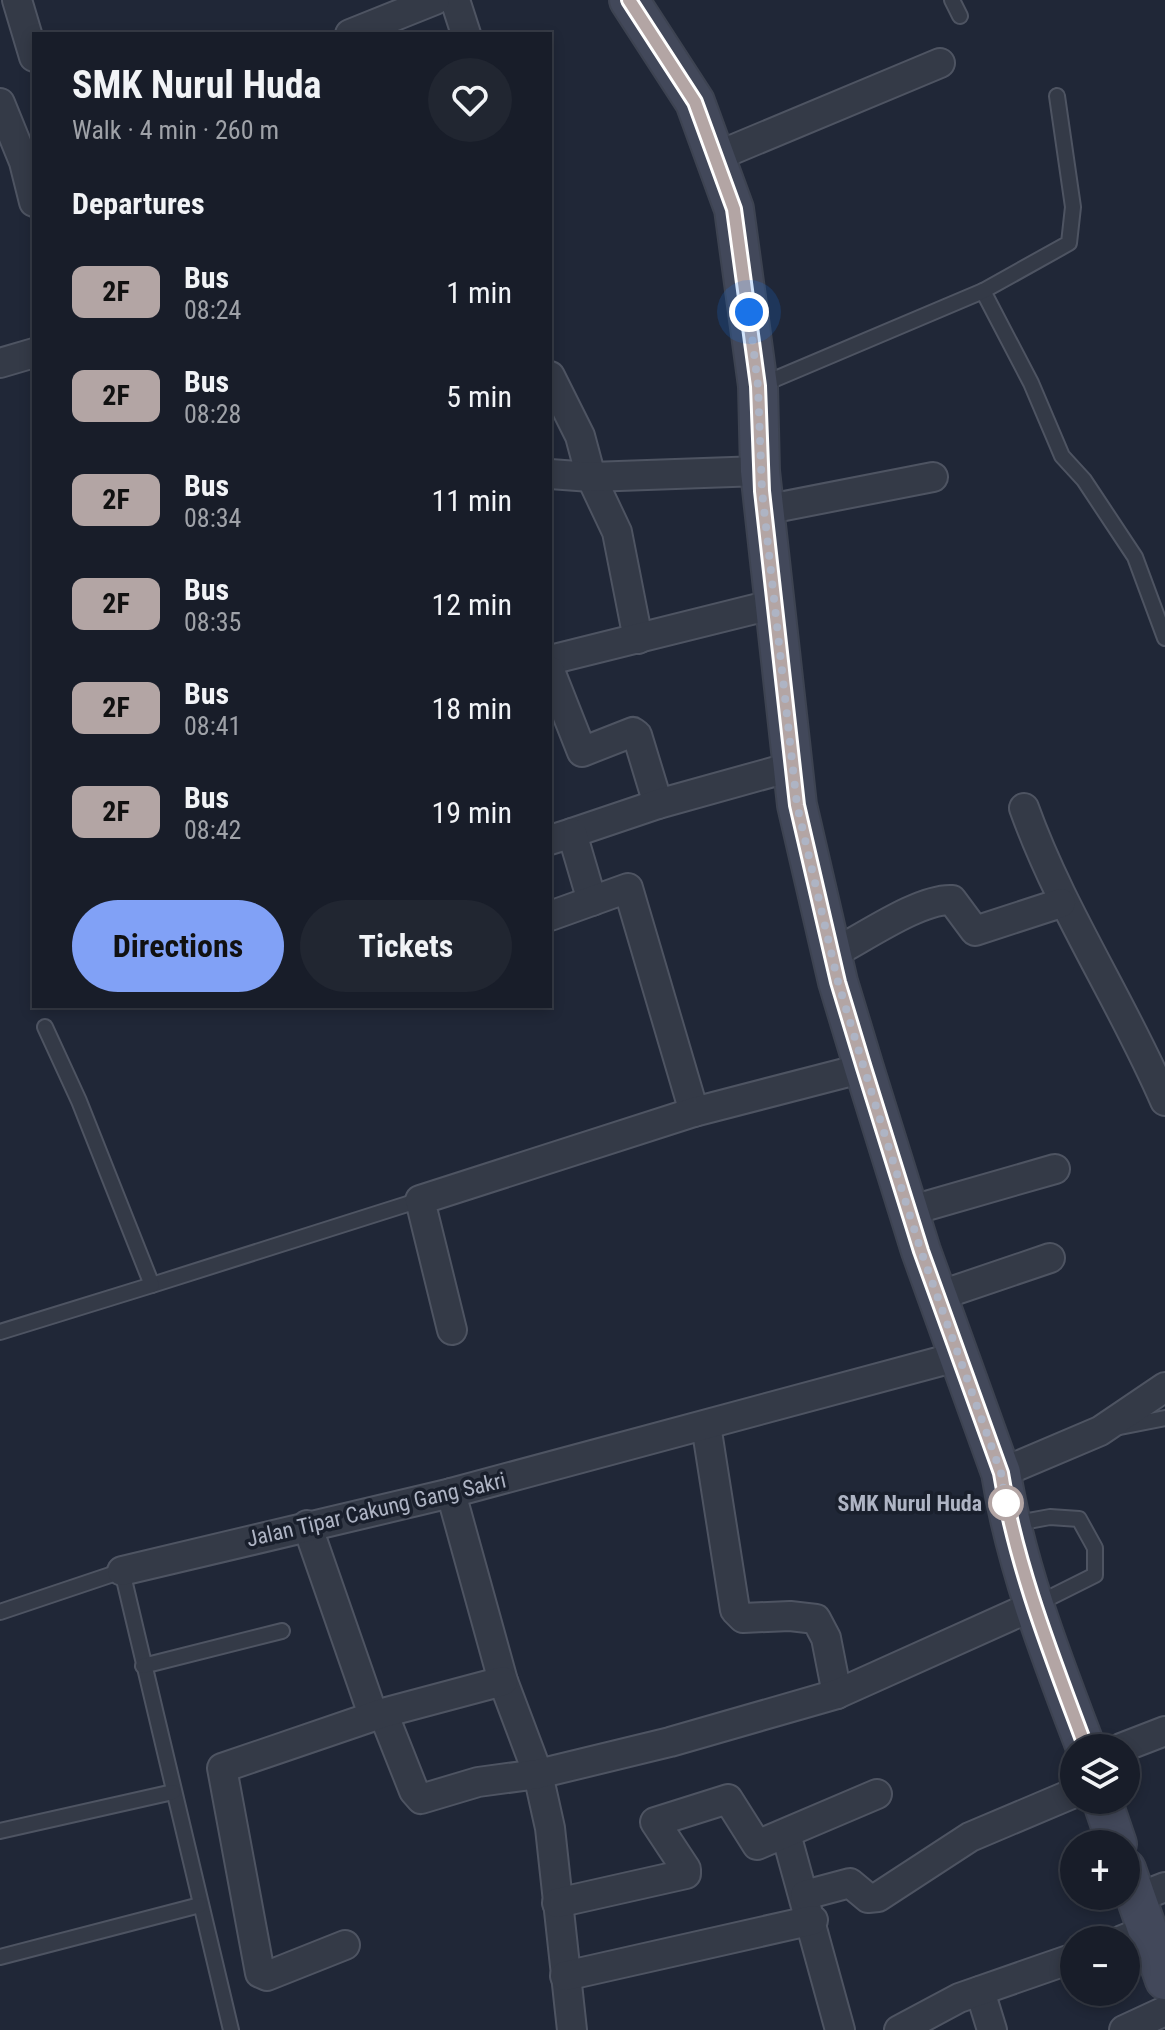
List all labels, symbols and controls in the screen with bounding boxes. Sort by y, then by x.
button: heart [428,58,512,142]
text: SMK Nurul Huda [72,63,321,107]
text: Walk · 4 min · 260 m [72,115,279,145]
text: Departures [72,186,205,221]
text: Bus [184,260,229,295]
text: 2F [102,275,130,308]
text: 1 min [446,275,512,310]
your location [729,292,769,332]
text: 08:24 [184,295,241,325]
text: Bus [184,364,229,399]
text: 2F [102,379,130,412]
text: 5 min [446,379,512,414]
text: 08:28 [184,399,241,429]
text: Bus [184,468,229,503]
text: 2F [102,483,130,516]
text: 11 min [431,483,512,518]
text: 08:34 [184,503,241,533]
text: Bus [184,572,229,607]
text: 2F [102,587,130,620]
text: 12 min [431,587,512,622]
text: 08:35 [184,607,241,637]
text: Bus [184,676,229,711]
text: 2F [102,691,130,724]
text: 18 min [431,691,512,726]
text: 08:41 [184,711,241,741]
text: Bus [184,780,229,815]
text: 2F [102,795,130,828]
text: 19 min [431,795,512,830]
text: 08:42 [184,815,241,845]
button: Directions [72,900,284,992]
button: Tickets [300,900,512,992]
street label: Jalan Tipar Cakung Gang Sakri [244,1467,508,1552]
marker: SMK Nurul Huda [989,1486,1023,1520]
place label: SMK Nurul Huda [838,1491,982,1516]
map controls [1060,1734,1140,2006]
button: layers [1060,1734,1140,1814]
button: + [1060,1830,1140,1910]
button: − [1060,1926,1140,2006]

